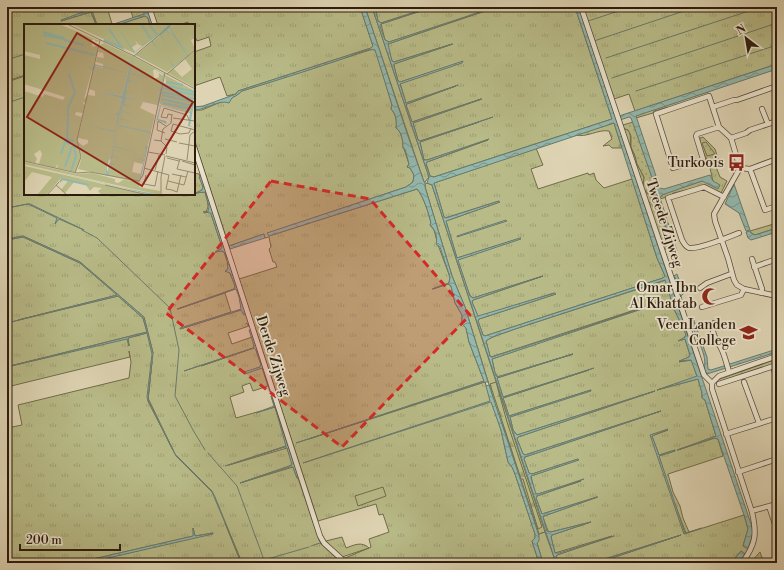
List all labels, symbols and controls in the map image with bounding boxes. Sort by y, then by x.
north arrow [726,18,766,58]
text: N [734,22,749,39]
inset map [24,24,195,195]
bus stop icon: Turkoois [727,153,747,173]
place label: Turkoois [668,154,724,172]
street label: Tweede Zijweg [641,176,687,270]
place label: Omar Ibn Al Khattab [629,279,698,313]
mosque icon: Omar Ibn Al Khattab [700,286,720,306]
street label: Derde Zijweg [252,313,295,399]
place label: VeenLanden College [656,316,737,350]
school or university icon: VeenLanden College [739,323,759,343]
scale bar [20,526,120,552]
text: 200 m [26,533,62,548]

